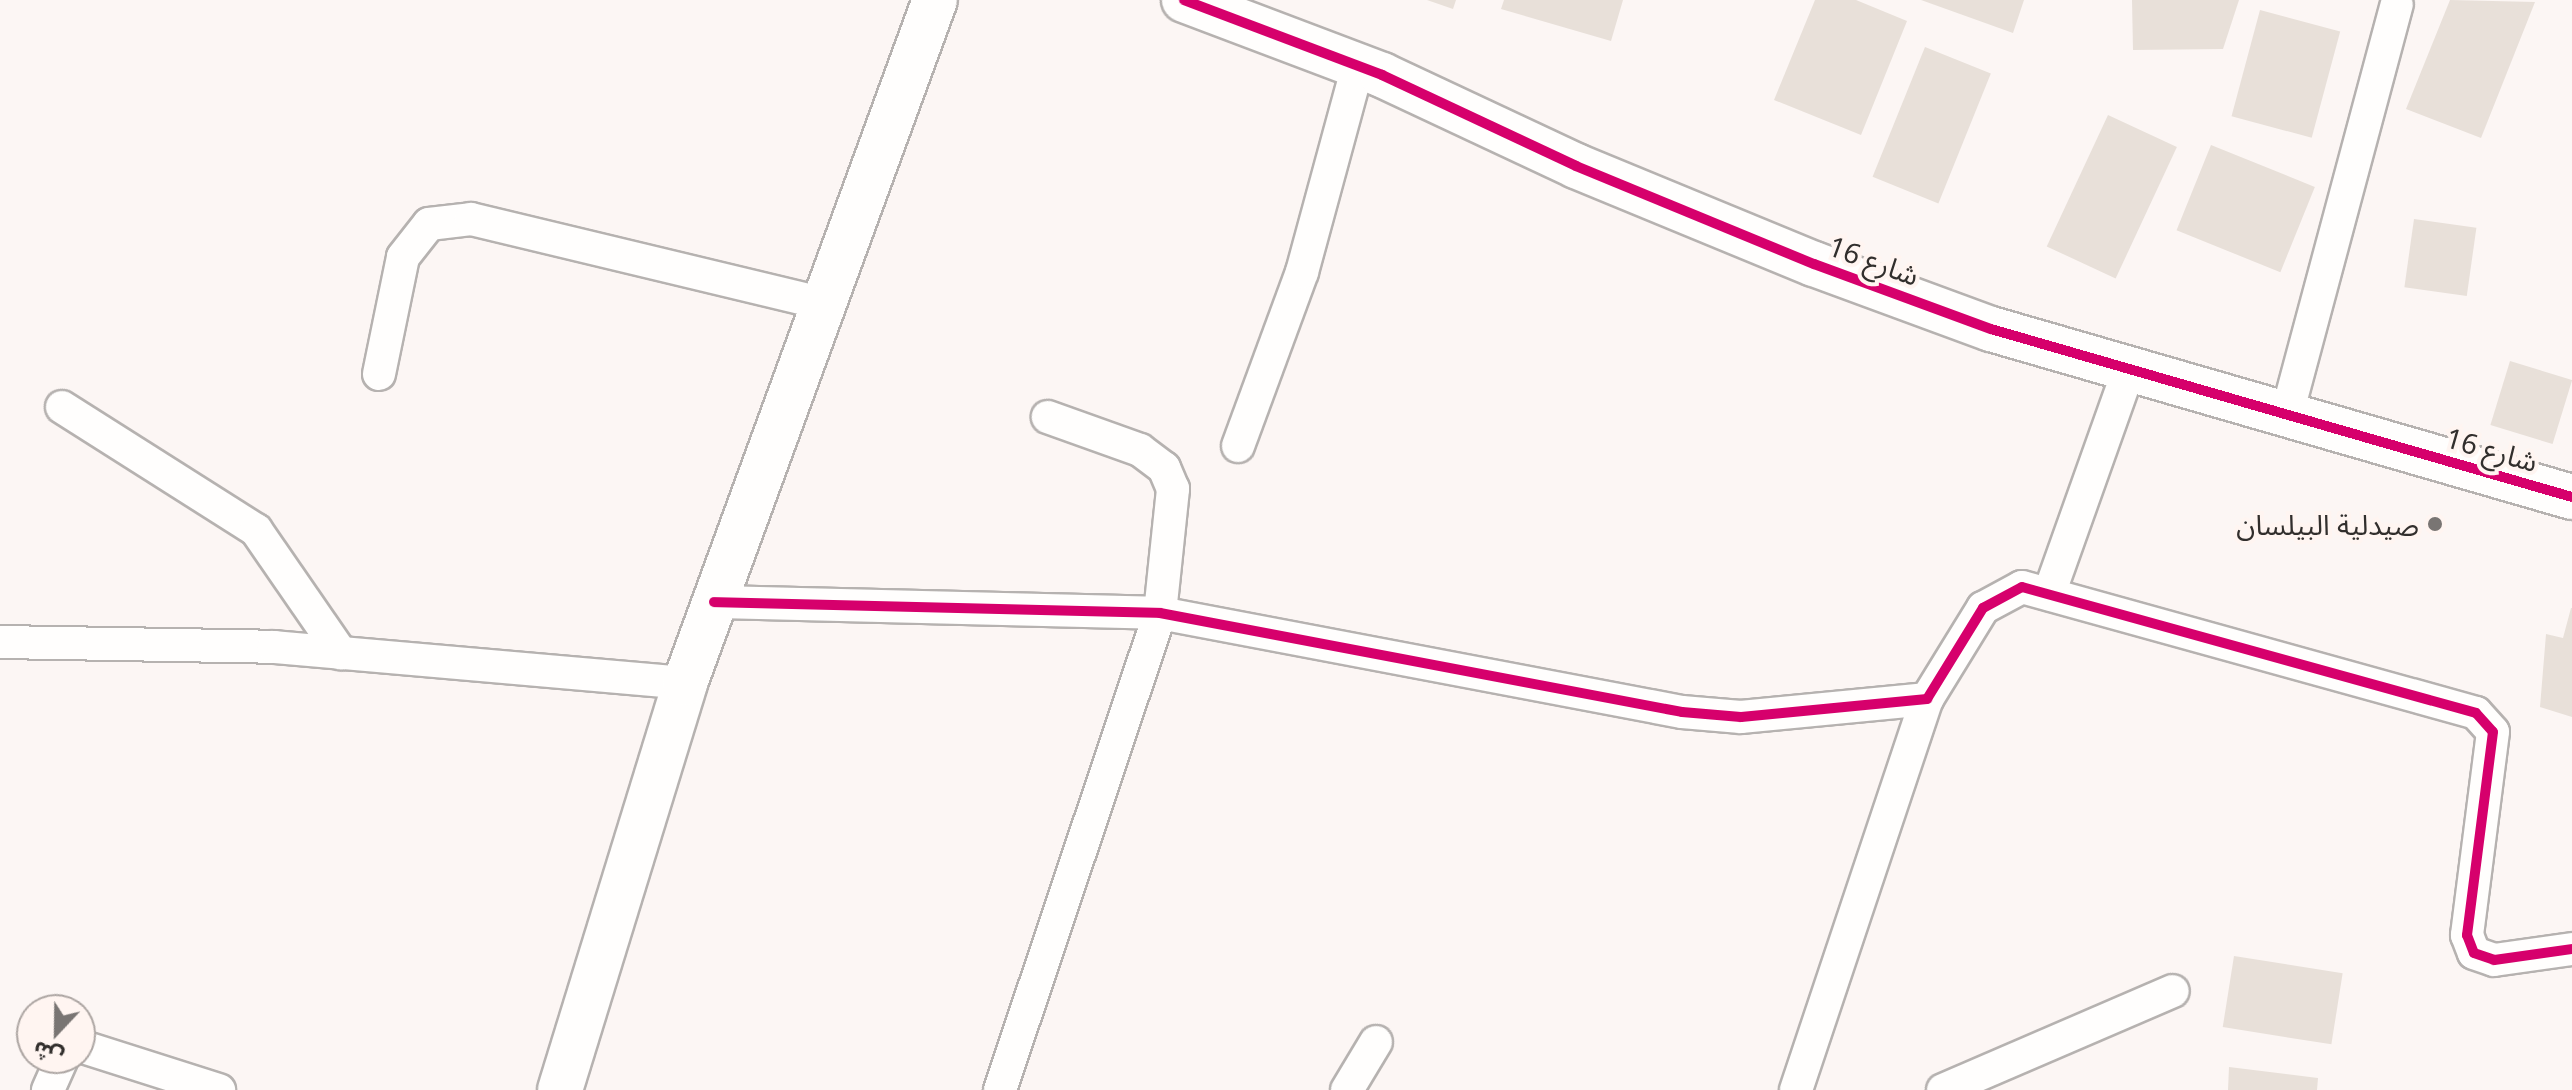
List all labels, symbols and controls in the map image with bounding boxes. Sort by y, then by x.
street label: شارع 16 [1824,228,1924,292]
street label: شارع 16 [2442,420,2542,478]
place label: صيدلية البيلسان [2236,507,2419,541]
marker: صيدلية البيلسان [2426,515,2444,533]
north arrow [16,994,96,1074]
text: ش [28,1035,67,1074]

